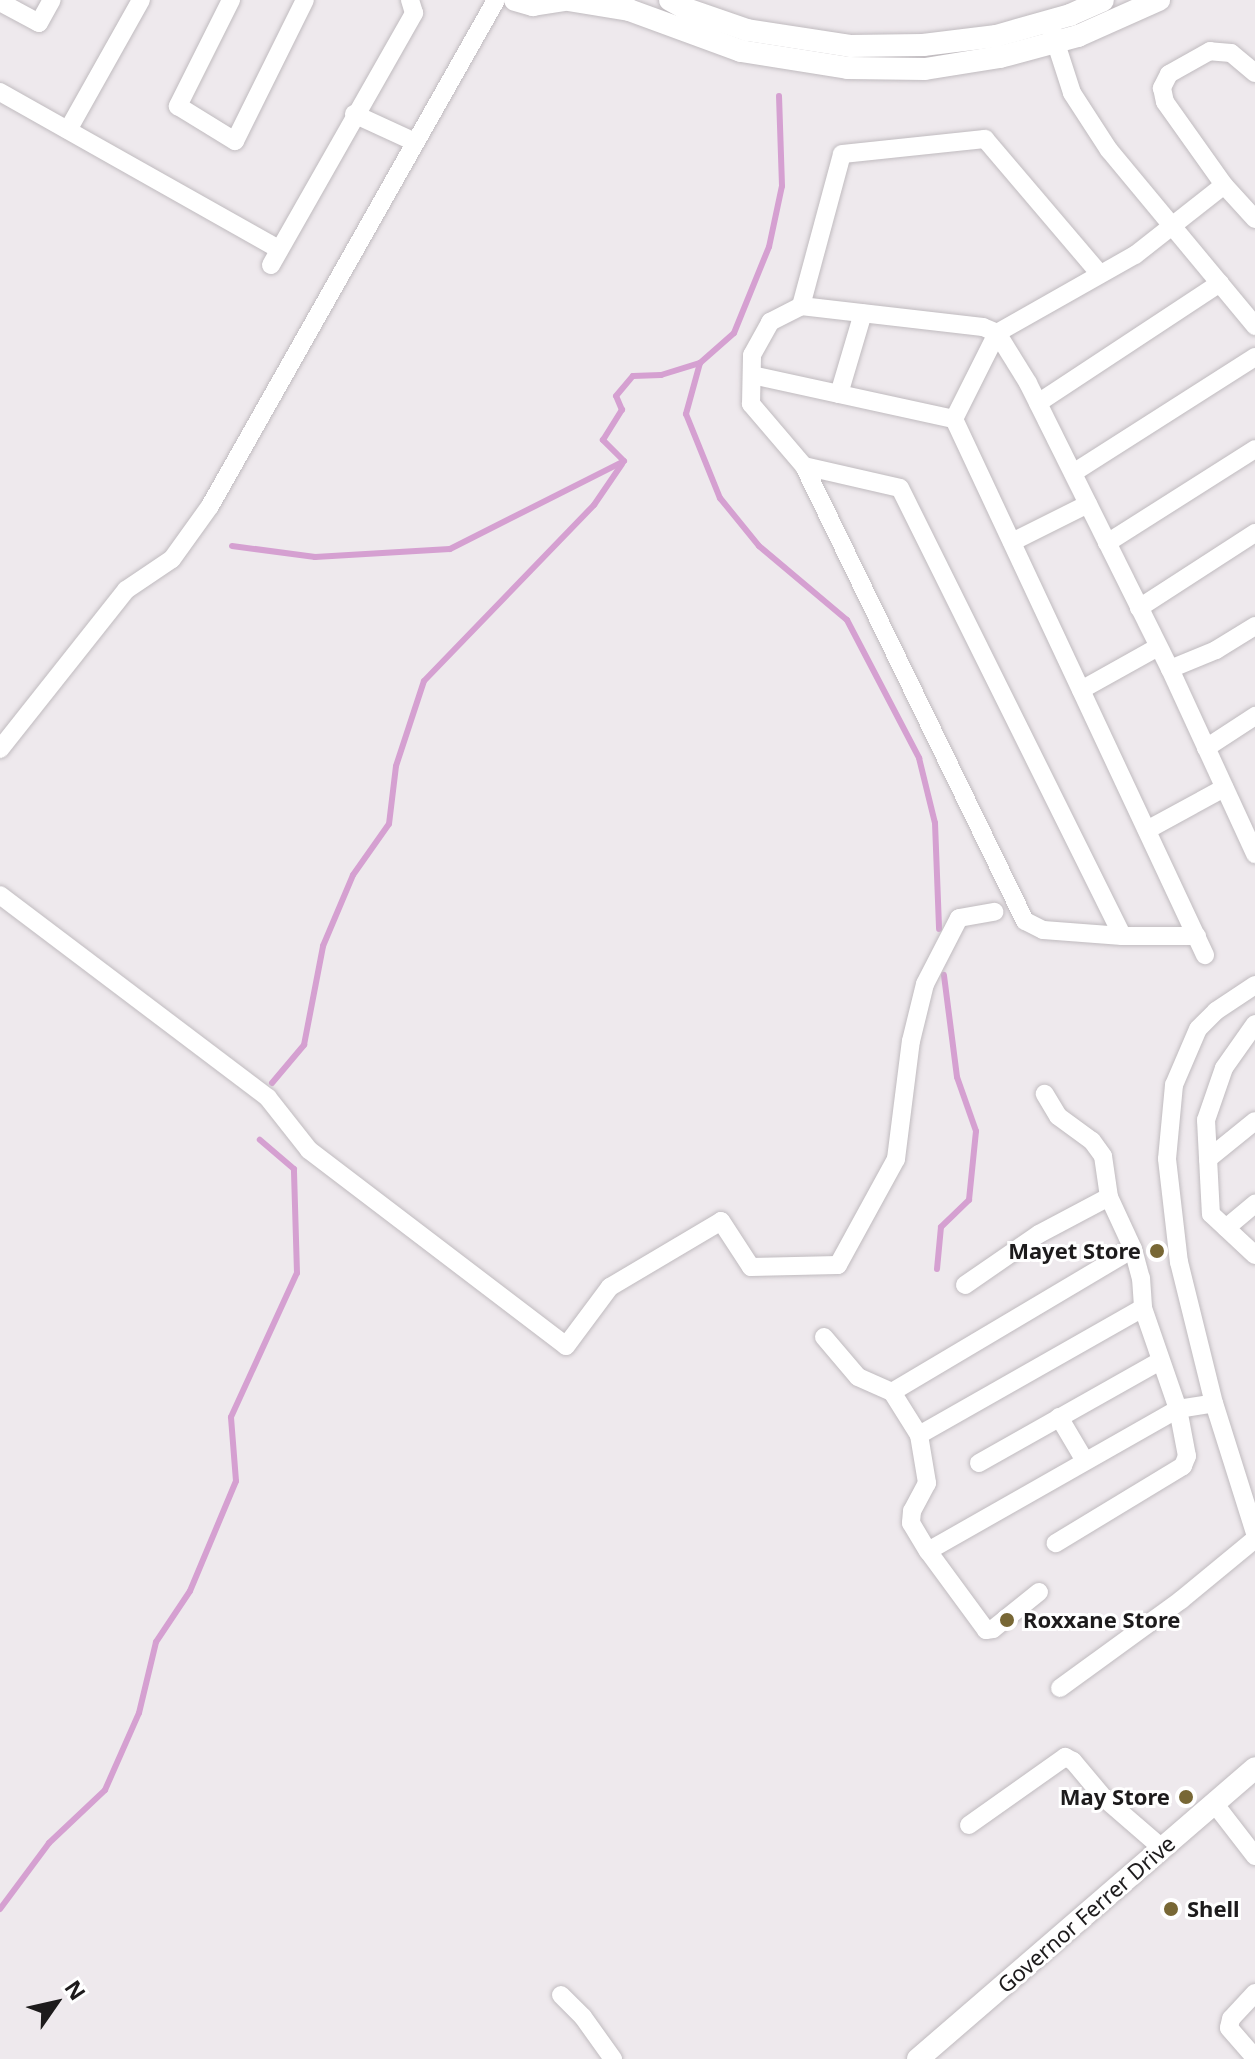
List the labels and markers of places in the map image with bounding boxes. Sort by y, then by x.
place label: Mayet Store [1008,1238,1141,1264]
marker: Mayet Store [1148,1242,1166,1260]
place label: Roxxane Store [1023,1607,1180,1633]
marker: Roxxane Store [998,1611,1016,1629]
place label: May Store [1060,1784,1170,1810]
marker: May Store [1177,1788,1195,1806]
place label: Shell [1187,1896,1240,1922]
marker: Shell [1162,1900,1180,1918]

